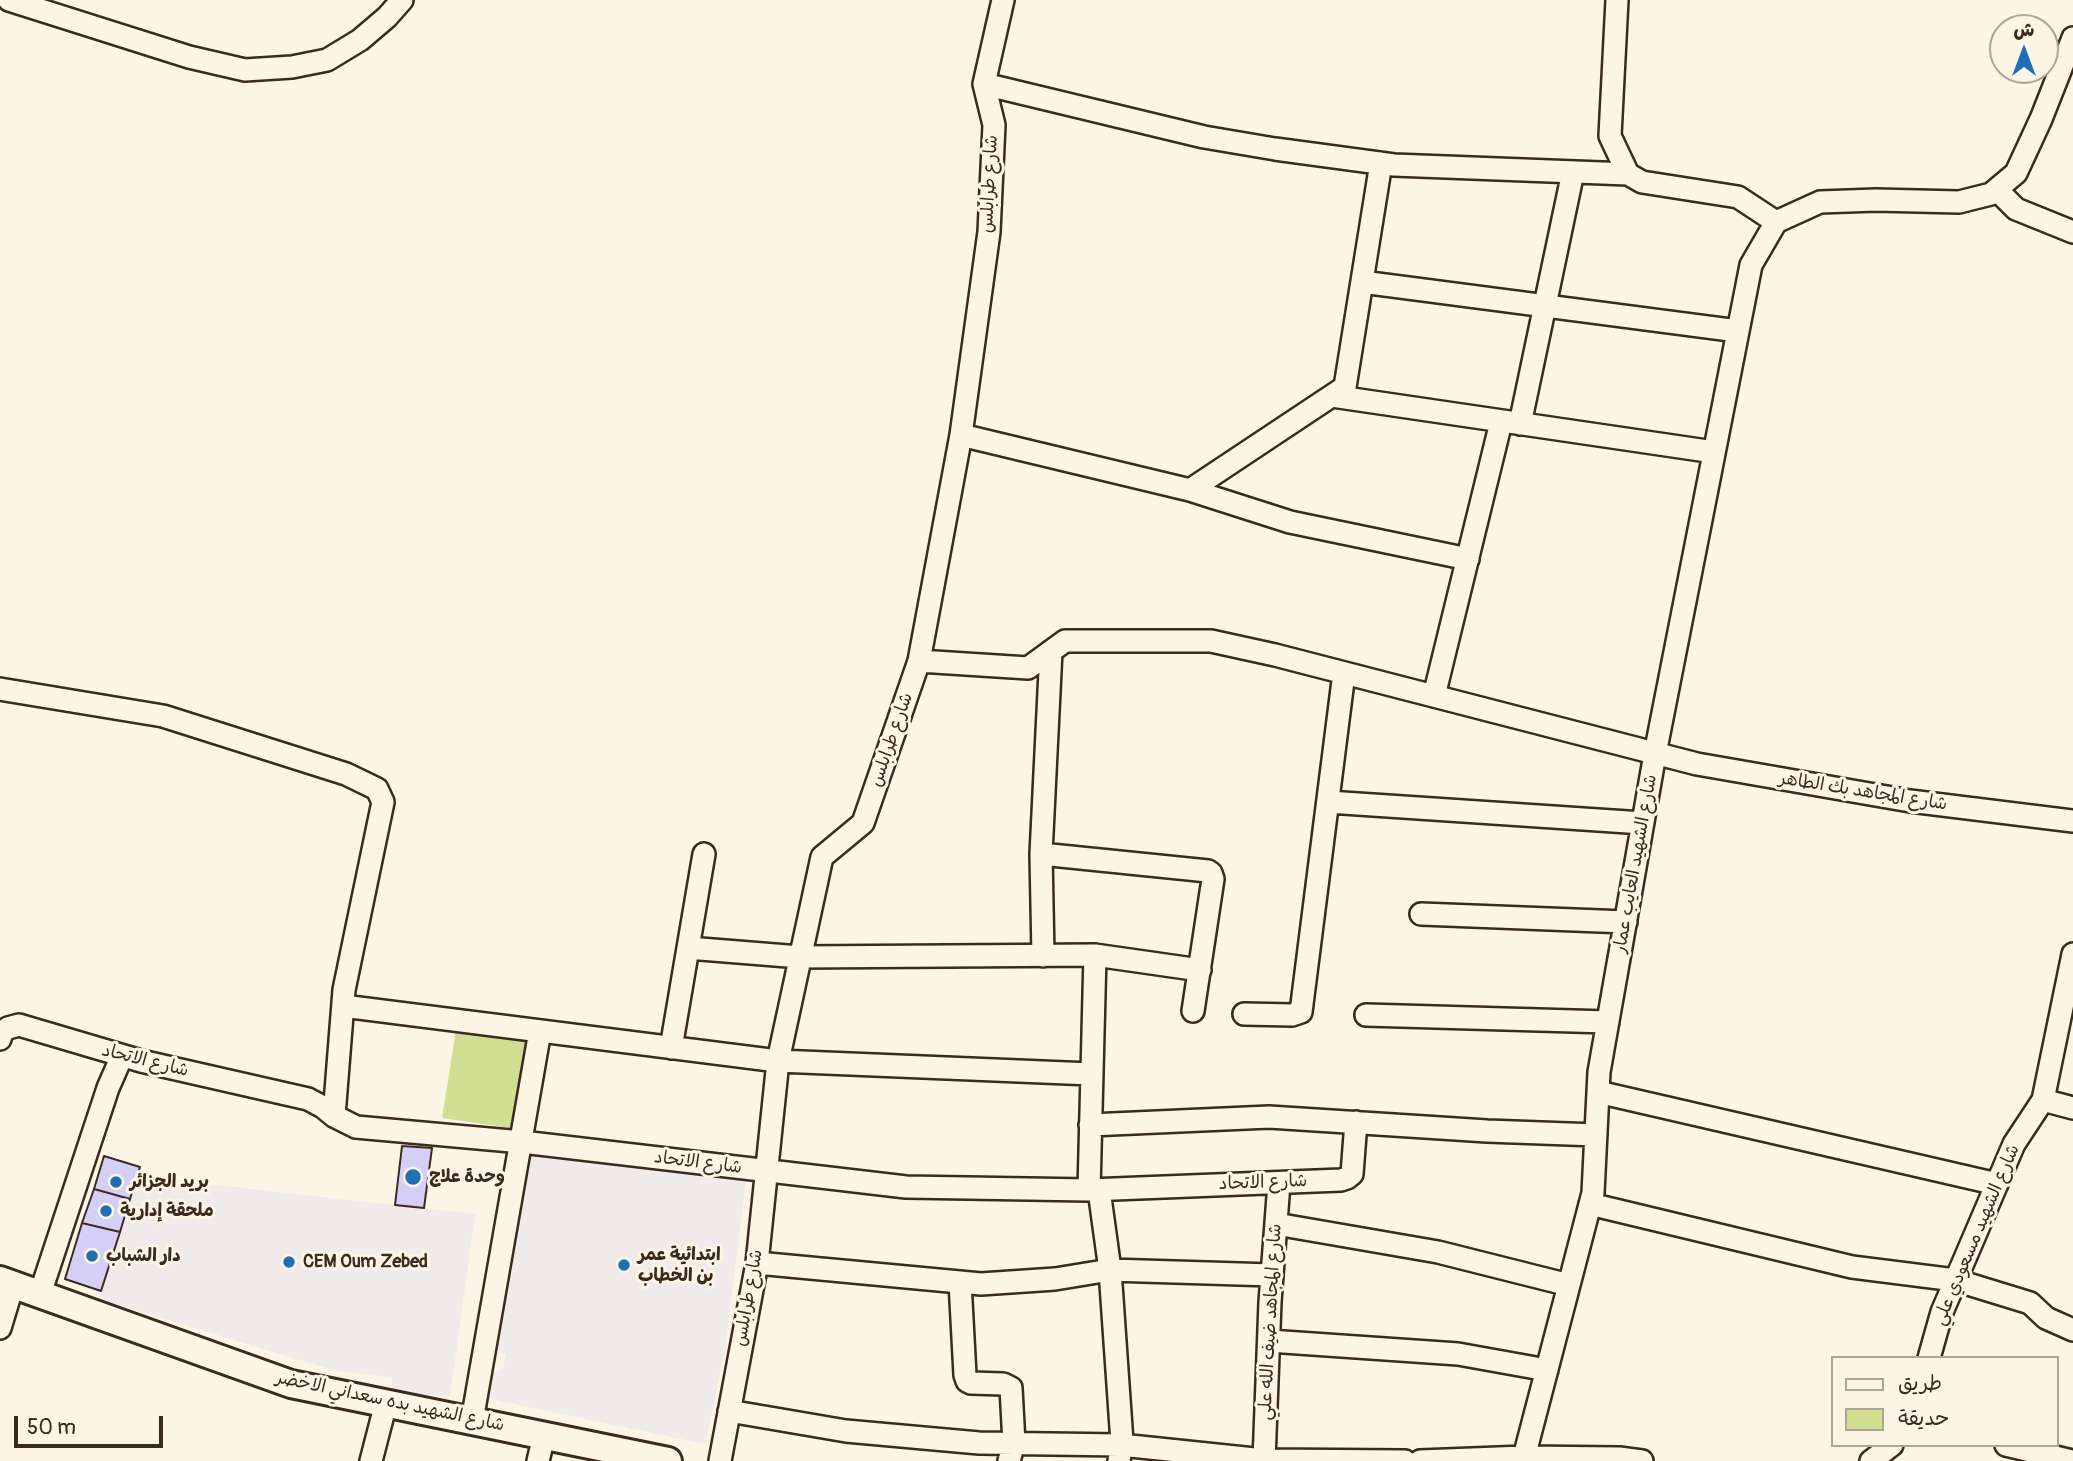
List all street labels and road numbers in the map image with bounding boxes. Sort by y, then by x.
street label: شارع طرابلس [977,134,1003,234]
street label: شارع طرابلس [866,690,918,790]
street label: شارع المجاهد بك الطاهر [1777,768,1949,816]
street label: شارع الشهيد العايب عمار [1610,773,1662,955]
street label: شارع الاتحاد [99,1040,191,1082]
street label: شارع الشهيد مسعودي علي [1929,1141,2025,1329]
street label: شارع الاتحاد [653,1147,743,1179]
street label: شارع الاتحاد [1218,1171,1308,1195]
street label: شارع المجاهد ضيف الله علي [1255,1223,1287,1421]
street label: شارع طرابلس [730,1248,768,1348]
street label: شارع الشهيد بده سعداني الاخضر [274,1367,506,1437]

